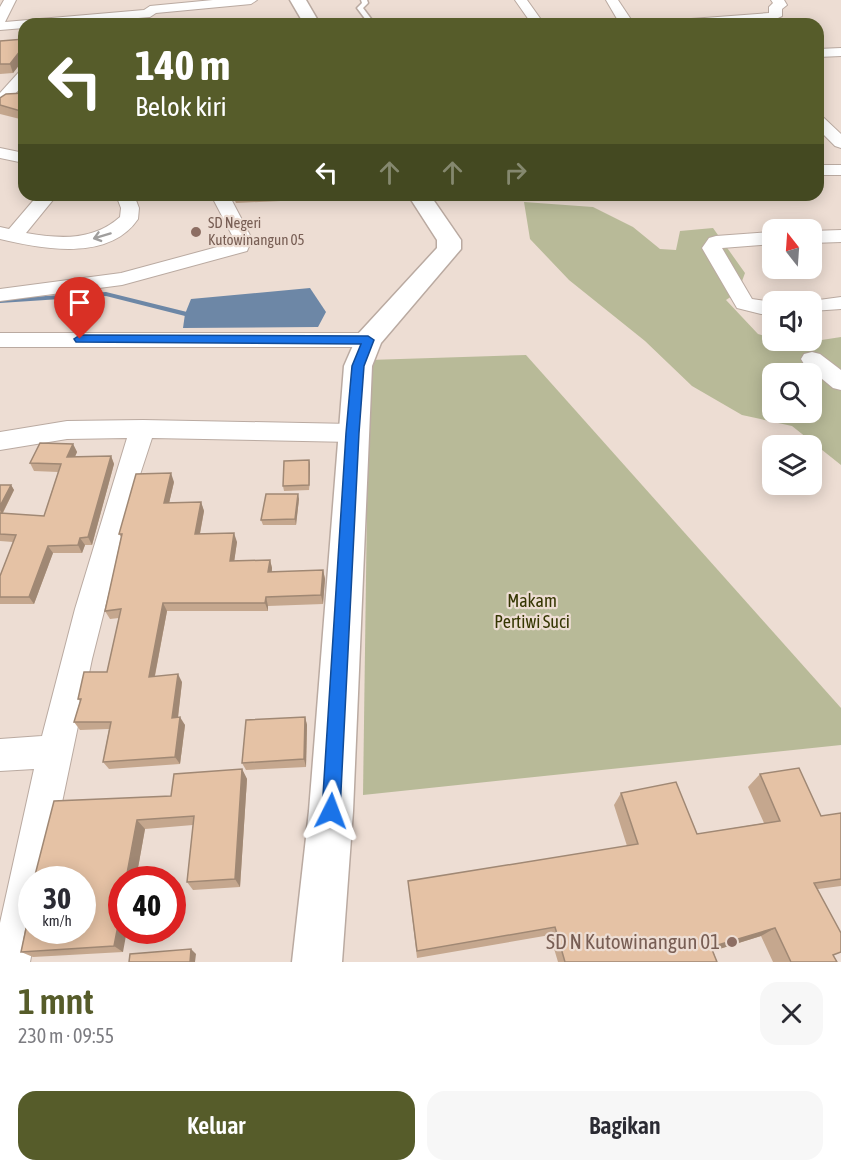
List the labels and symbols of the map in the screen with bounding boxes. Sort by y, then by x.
place label: SD Negeri Kutowinangun 05 [208,214,305,248]
north arrow [762,219,822,279]
marker: SD Negeri Kutowinangun 05 [189,225,203,239]
one-way arrow [93,231,112,242]
pin [54,277,105,339]
park label: Makam Pertiwi Suci [494,590,570,632]
position arrow [299,779,363,843]
speed limit sign: 40 [108,866,186,944]
place label: SD N Kutowinangun 01 [546,929,720,953]
marker: SD N Kutowinangun 01 [725,935,739,949]

